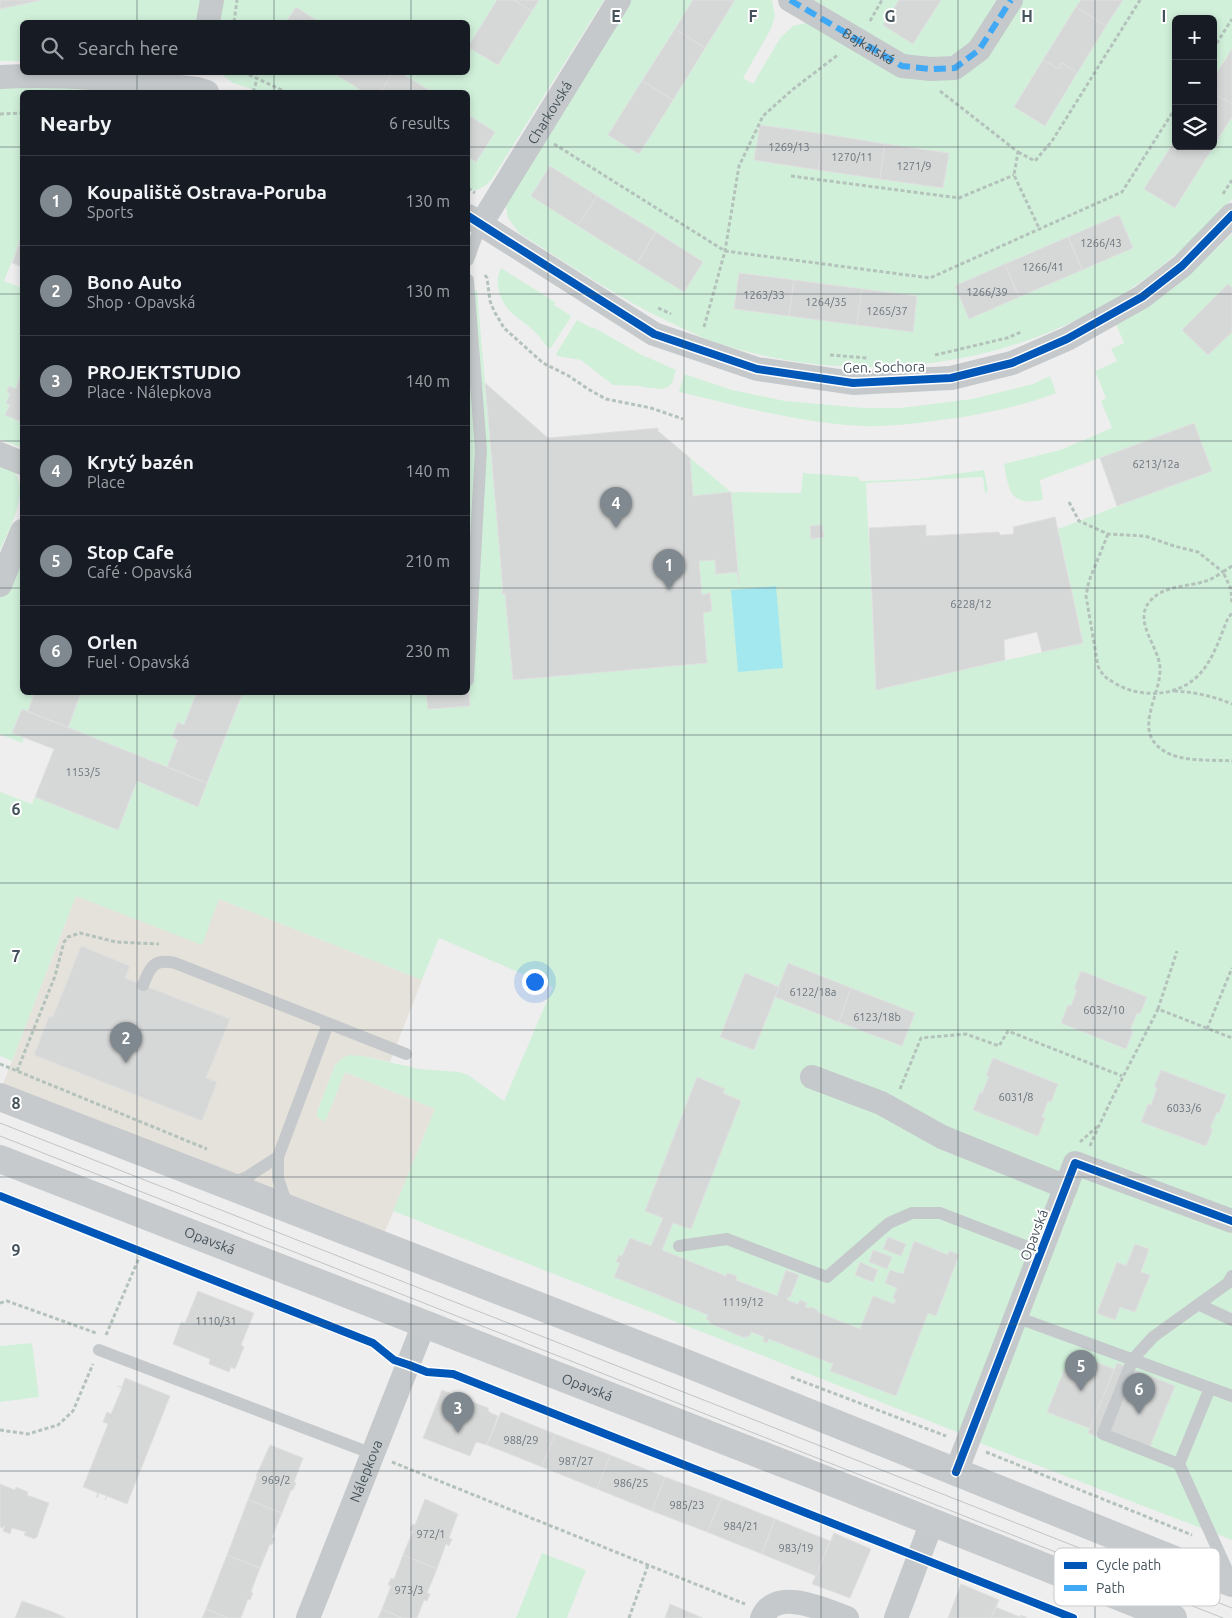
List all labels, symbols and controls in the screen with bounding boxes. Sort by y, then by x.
text: E [611,7,621,25]
text: F [749,7,758,25]
text: G [884,7,896,25]
text: H [1021,7,1033,25]
text: I [1162,7,1166,25]
map controls [1172,15,1217,150]
button: + [1172,15,1217,60]
search box [20,20,470,75]
street label: Bajkalská [839,25,897,68]
icon: search [38,34,66,62]
text: Search here [78,37,178,59]
button: − [1172,60,1217,105]
street label: Charkovská [524,78,575,147]
button: layers [1172,105,1217,150]
text: Nearby [40,111,111,135]
text: 6 results [389,114,450,132]
house number: 1269/13 [768,141,810,153]
house number: 1270/11 [831,151,873,163]
house number: 1271/9 [896,160,932,172]
text: Koupaliště Ostrava-Poruba [87,181,327,203]
text: 1 [51,192,61,210]
text: 130 m [405,192,450,210]
text: Sports [87,203,133,221]
house number: 1266/43 [1080,237,1122,249]
house number: 1266/41 [1022,261,1064,273]
text: Bono Auto [87,271,182,293]
text: 2 [51,282,61,300]
text: 130 m [405,282,450,300]
house number: 1266/39 [966,286,1008,298]
house number: 1263/33 [743,289,785,301]
text: Shop · Opavská [87,293,196,311]
house number: 1264/35 [805,296,847,308]
house number: 1265/37 [866,305,908,317]
street label: Gen. Sochora [843,358,925,376]
text: PROJEKTSTUDIO [87,361,241,383]
text: 3 [51,372,61,390]
text: 140 m [405,372,450,390]
text: Place · Nálepkova [87,383,212,401]
text: Krytý bazén [87,451,194,473]
house number: 6213/12a [1133,458,1179,470]
text: 4 [51,462,61,480]
text: 140 m [405,462,450,480]
text: Place [87,473,125,491]
pin: 4 [600,487,632,528]
text: Stop Cafe [87,541,174,563]
pin: 1 [653,549,685,590]
text: 5 [51,552,61,570]
text: 210 m [405,552,450,570]
text: Café · Opavská [87,563,192,581]
house number: 6228/12 [950,598,992,610]
text: Orlen [87,631,138,653]
text: 6 [51,642,61,660]
text: 230 m [405,642,450,660]
text: Fuel · Opavská [87,653,190,671]
house number: 1153/5 [65,766,101,778]
text: 6 [11,800,21,818]
text: 7 [11,947,21,965]
your location [522,969,548,995]
house number: 6122/18a [790,986,836,998]
house number: 6032/10 [1083,1004,1125,1016]
house number: 6123/18b [853,1011,901,1023]
pin: 2 [110,1022,142,1063]
house number: 6031/8 [998,1091,1034,1103]
text: 8 [11,1094,21,1112]
house number: 6033/6 [1166,1102,1202,1114]
street label: Opavská [1017,1207,1051,1263]
street label: Opavská [182,1223,238,1258]
text: 9 [11,1241,21,1259]
house number: 1119/12 [722,1296,764,1308]
house number: 1110/31 [195,1315,237,1327]
pin: 5 [1065,1350,1097,1391]
street label: Opavská [559,1370,615,1404]
pin: 6 [1123,1373,1155,1414]
pin: 3 [442,1392,474,1433]
house number: 988/29 [503,1434,539,1446]
street label: Nálepkova [346,1437,386,1505]
house number: 987/27 [558,1455,594,1467]
house number: 969/2 [262,1474,290,1486]
house number: 986/25 [613,1477,649,1489]
house number: 985/23 [669,1499,705,1511]
house number: 984/21 [723,1520,759,1532]
house number: 972/1 [417,1528,445,1540]
house number: 983/19 [778,1542,814,1554]
legend [1054,1548,1220,1606]
text: Cycle path [1096,1557,1161,1573]
text: Path [1096,1580,1125,1596]
house number: 973/3 [395,1584,423,1596]

